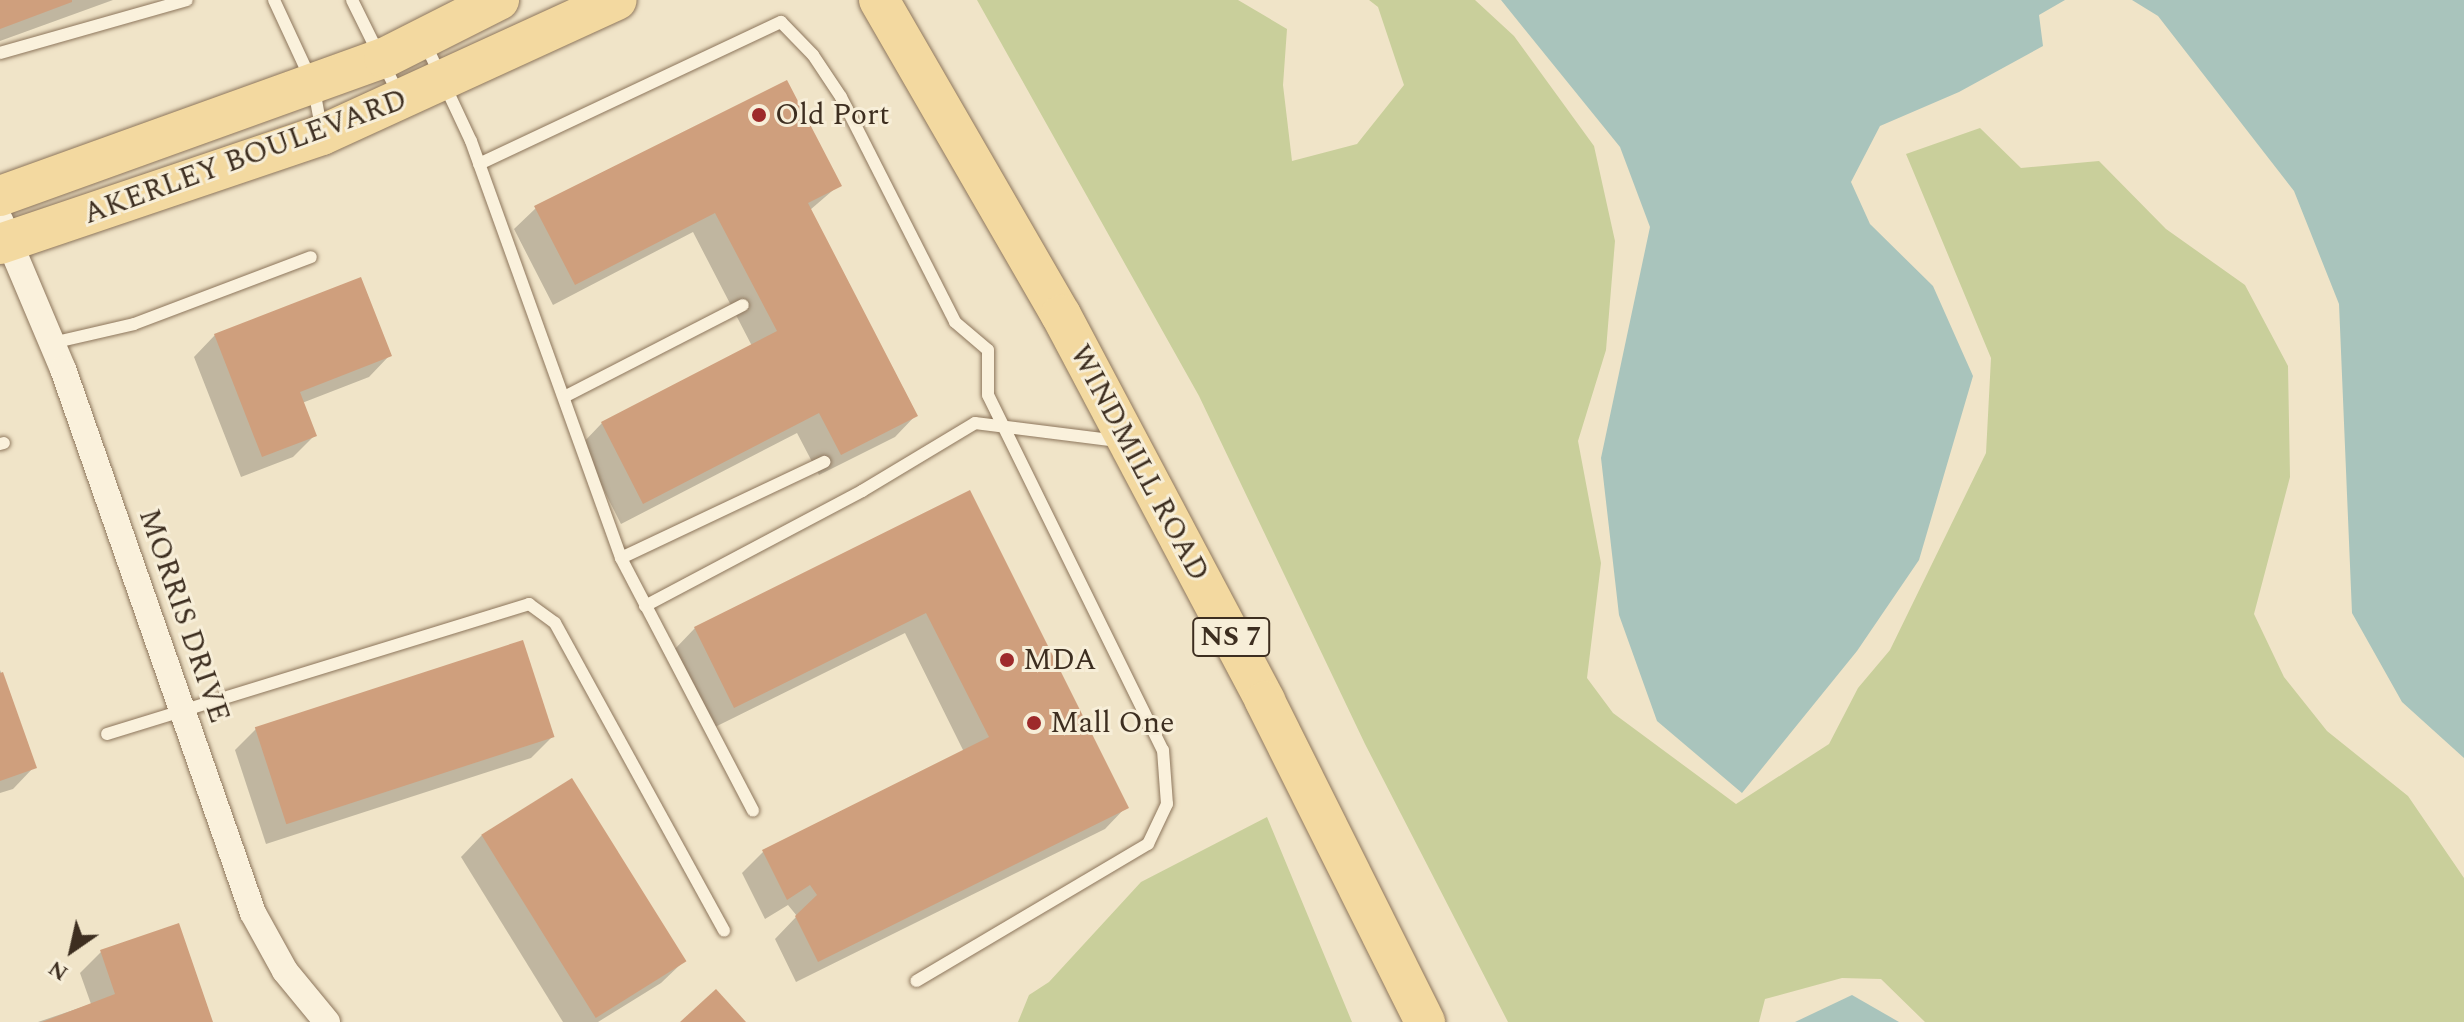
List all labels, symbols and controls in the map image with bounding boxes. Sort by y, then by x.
street label: AKERLEY BOULEVARD [78,82,412,232]
place label: Old Port [775,97,890,133]
marker: Old Port [750,106,768,124]
street label: WINDMILL ROAD [1062,339,1216,587]
street label: MORRIS DRIVE [130,504,238,728]
road number: NS 7 [1191,613,1271,661]
place label: MDA [1023,642,1097,678]
marker: MDA [998,651,1016,669]
place label: Mall One [1050,705,1175,741]
marker: Mall One [1025,714,1043,732]
north arrow [32,910,112,990]
text: N [42,952,75,989]

